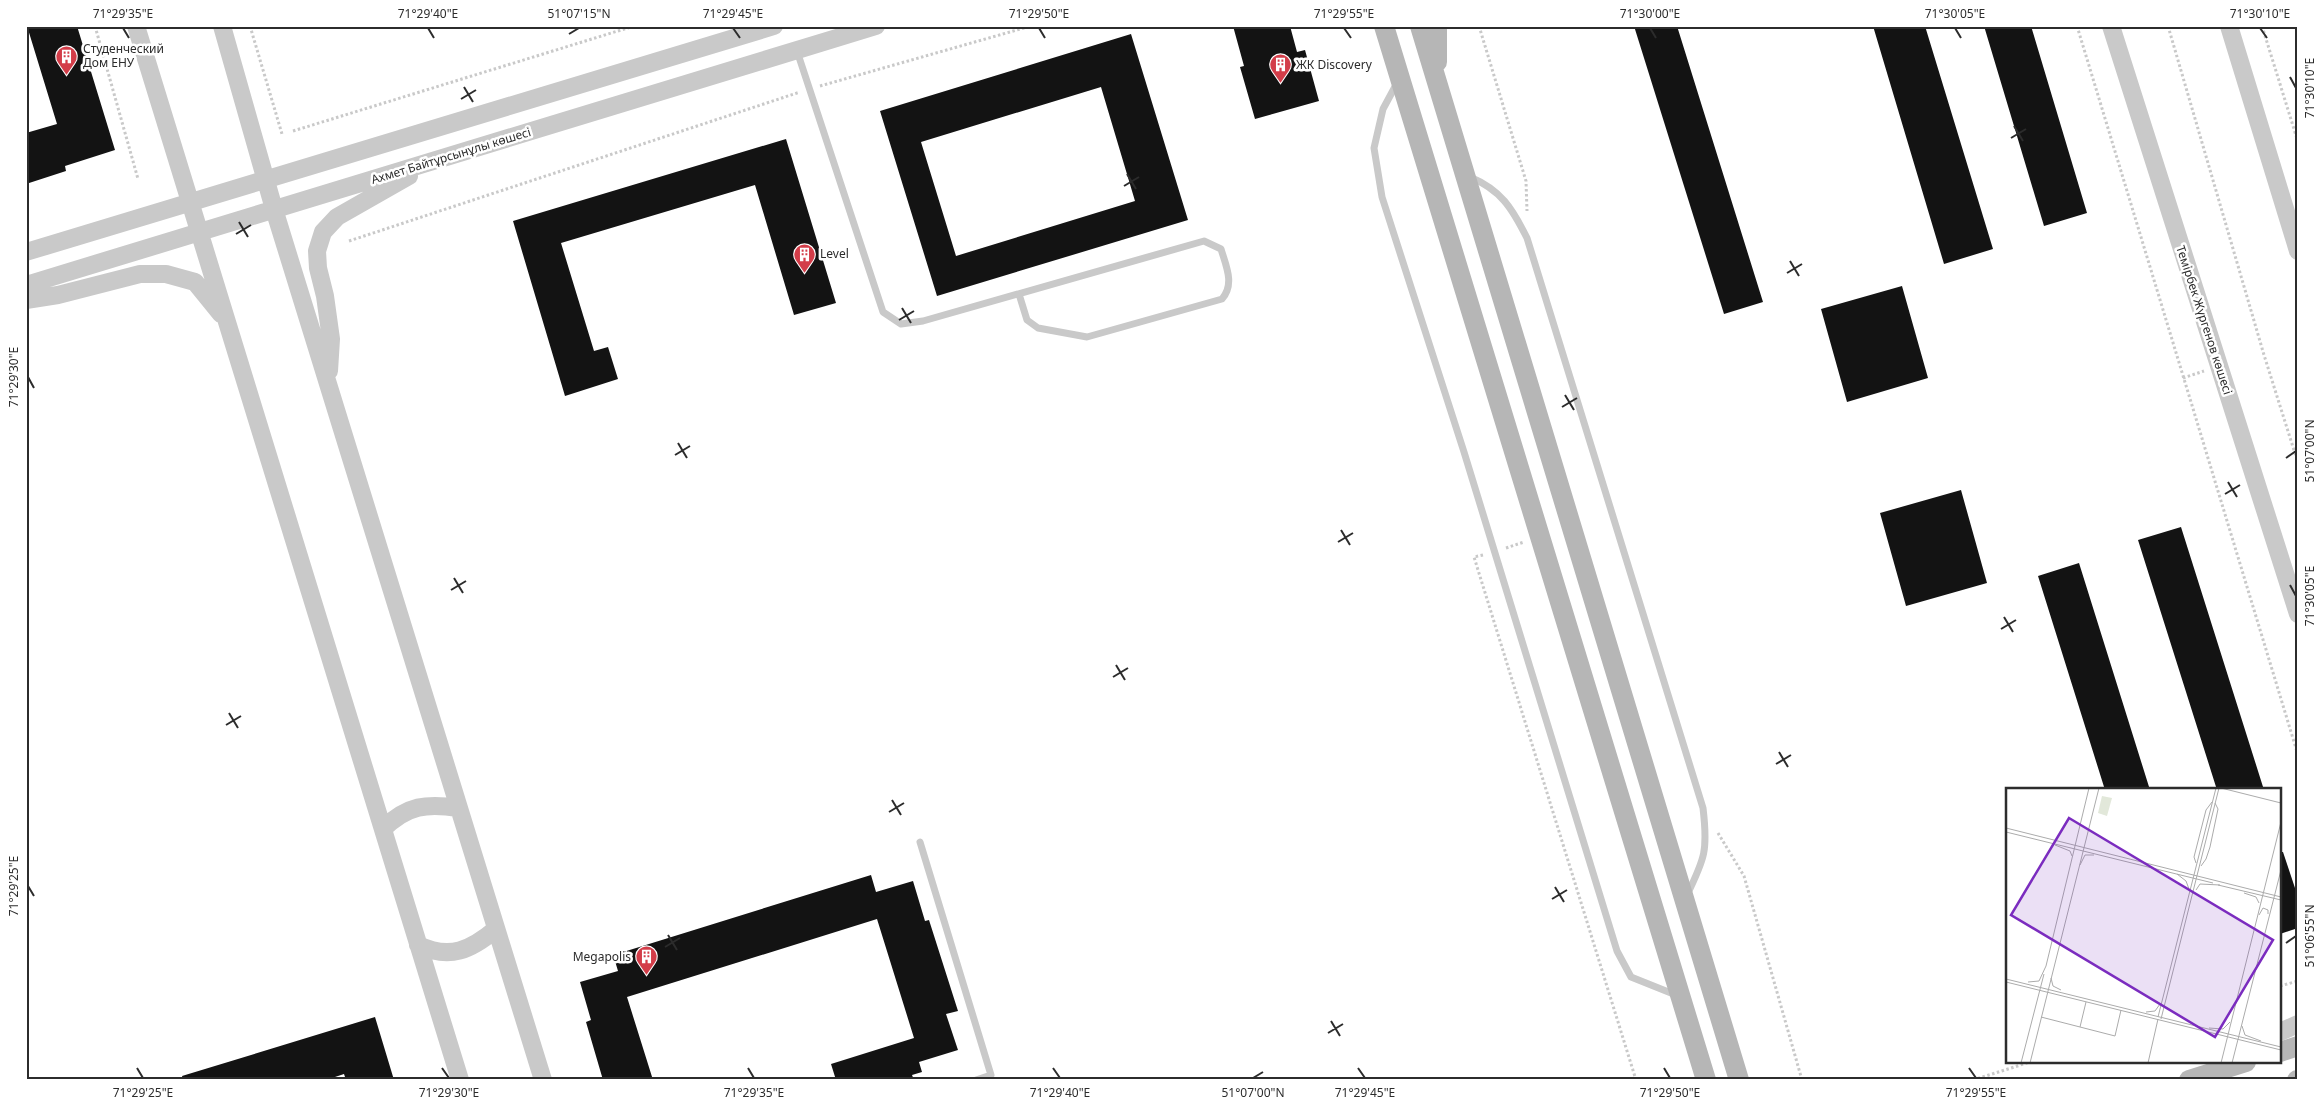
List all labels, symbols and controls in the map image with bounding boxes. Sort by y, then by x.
text: 71°29'35"E [93,5,153,22]
text: 71°29'40"E [398,5,458,22]
text: 51°07'15"N [547,5,611,22]
text: 71°29'45"E [703,5,763,22]
text: 71°29'50"E [1009,5,1069,22]
text: 71°29'55"E [1314,5,1374,22]
text: 71°30'00"E [1620,5,1680,22]
text: 71°30'05"E [1925,5,1985,22]
text: 71°30'10"E [2230,5,2290,22]
place label: Студенческий Дом ЕНУ [83,40,164,71]
building icon: Студенческий Дом ЕНУ [55,44,79,75]
building icon: ЖК Discovery [1268,53,1292,84]
place label: ЖК Discovery [1296,56,1373,73]
text: 71°30'10"E [2301,58,2318,118]
street label: Ахмет Байтұрсынұлы көшесі [369,123,533,188]
building icon: Level [792,242,816,273]
street label: Темірбек Жүргенов көшесі [2172,243,2237,397]
place label: Level [820,245,849,262]
text: 71°29'30"E [5,347,22,407]
text: 51°07'00"N [2301,419,2318,483]
text: 71°30'05"E [2301,566,2318,626]
inset map [2006,788,2282,1064]
text: 71°29'25"E [5,856,22,916]
text: 51°06'55"N [2301,904,2318,968]
building icon: Megapolis [635,945,659,976]
place label: Megapolis [573,948,631,965]
text: 71°29'25"E [113,1084,173,1101]
text: 71°29'30"E [419,1084,479,1101]
text: 71°29'35"E [724,1084,784,1101]
text: 71°29'40"E [1030,1084,1090,1101]
text: 51°07'00"N [1221,1084,1285,1101]
text: 71°29'45"E [1335,1084,1395,1101]
text: 71°29'50"E [1640,1084,1700,1101]
text: 71°29'55"E [1946,1084,2006,1101]

